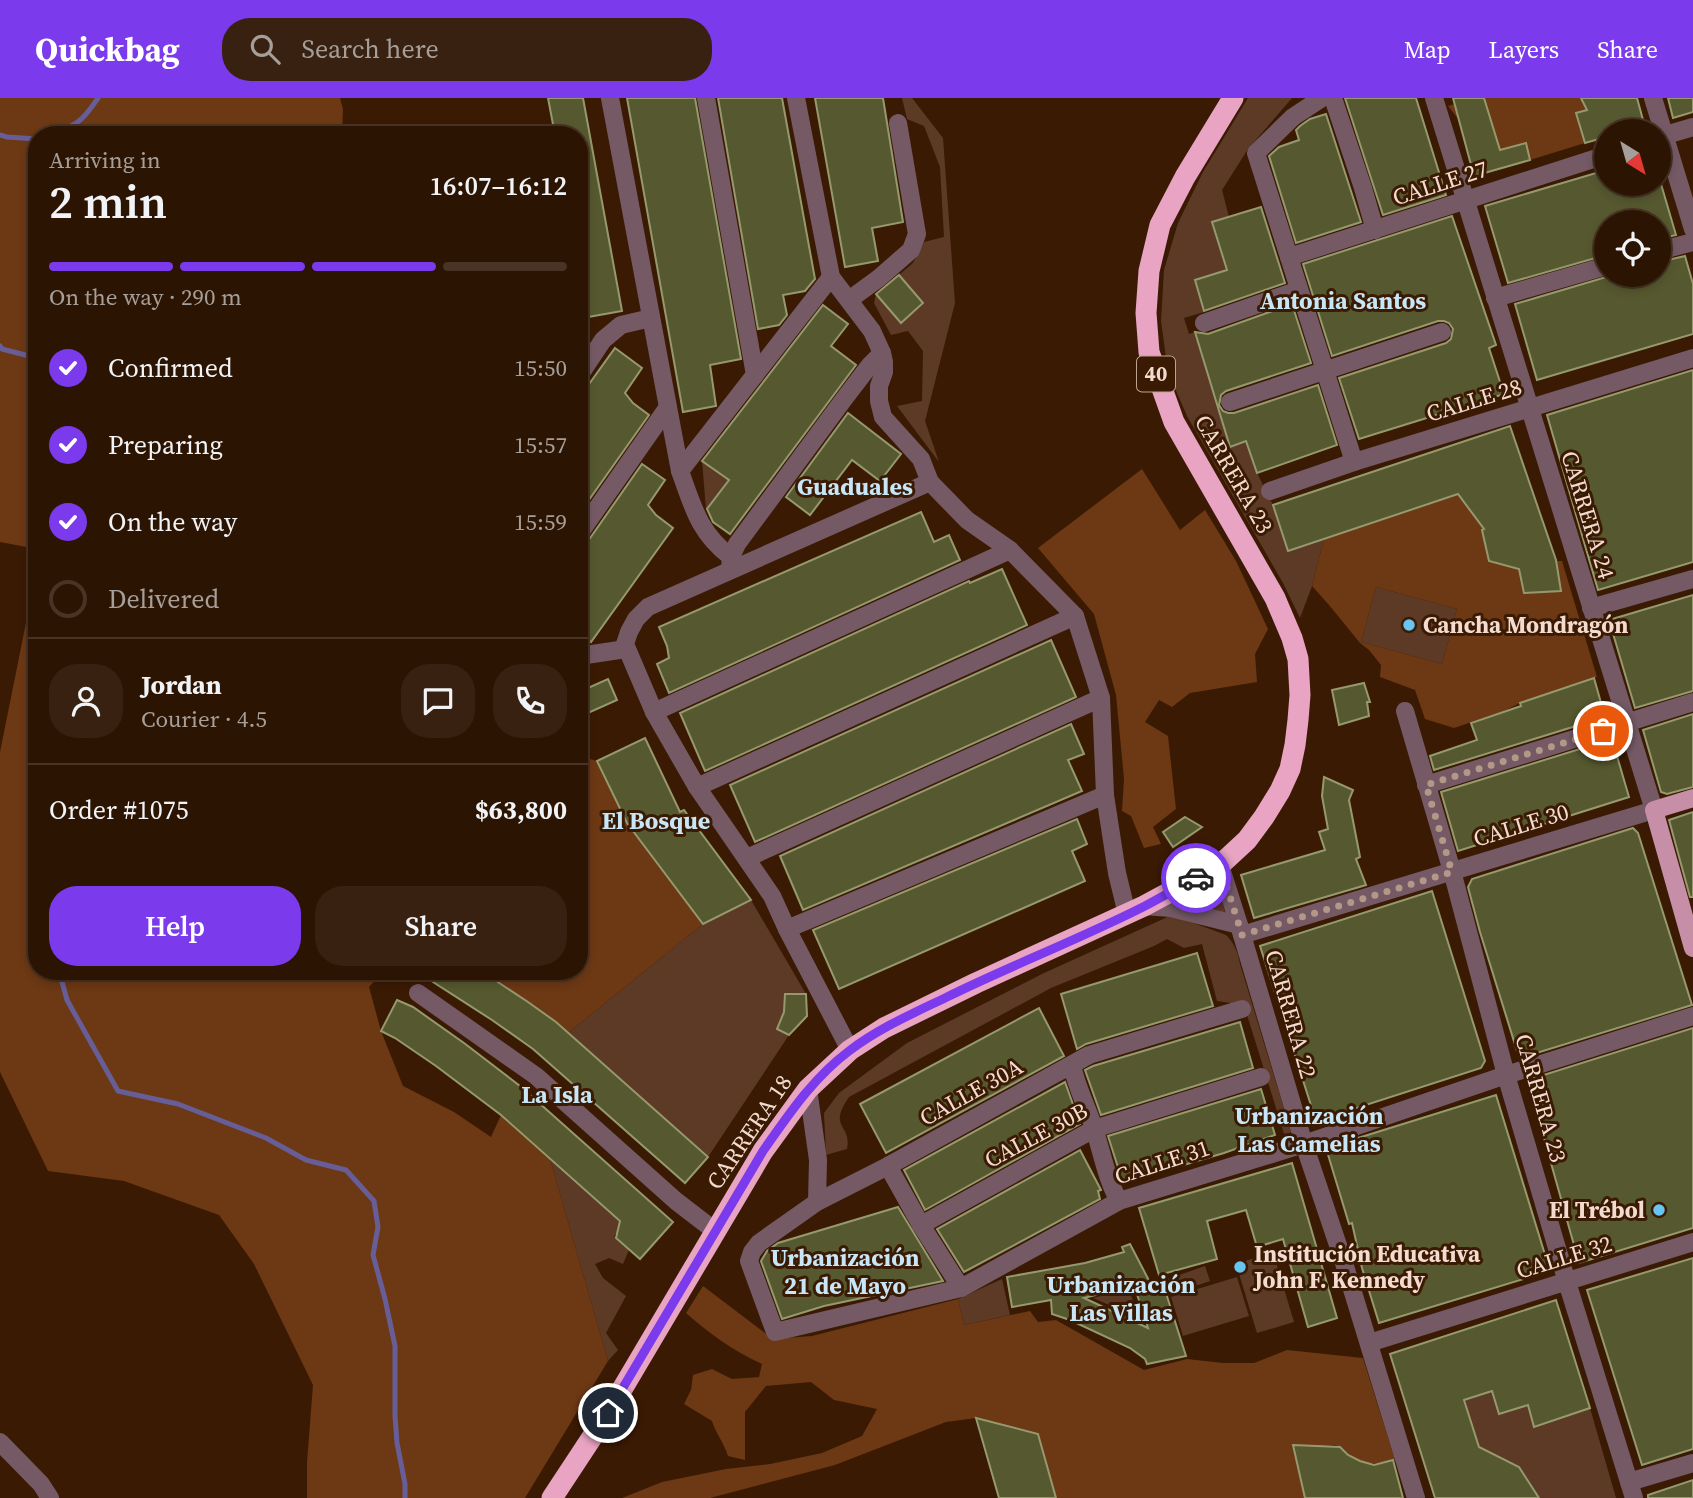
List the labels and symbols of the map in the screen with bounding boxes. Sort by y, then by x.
north arrow [1594,119,1671,196]
street label: CALLE 27 [1388,153,1492,213]
district label: Antonia Santos [1260,284,1426,317]
road number: 40 [1137,356,1175,392]
street label: CALLE 28 [1422,370,1526,430]
street label: CARRERA 23 [1187,409,1281,539]
street label: CARRERA 24 [1553,447,1623,583]
district label: Guaduales [797,470,913,503]
place label: Cancha Mondragón [1423,609,1628,641]
marker: Cancha Mondragón [1401,617,1417,633]
pin [1573,701,1633,761]
street label: CALLE 30 [1469,795,1573,855]
district label: El Bosque [602,804,710,837]
courier [1161,843,1231,913]
street label: CARRERA 22 [1257,946,1325,1082]
street label: CARRERA 23 [1507,1030,1575,1166]
street label: CALLE 30A [914,1050,1029,1134]
street label: CARRERA 18 [699,1068,799,1196]
district label: La Isla [521,1078,593,1111]
street label: CALLE 30B [979,1094,1093,1176]
district label: Urbanización Las Camelias [1234,1099,1384,1160]
street label: CALLE 31 [1110,1132,1214,1192]
place label: El Trébol [1549,1194,1645,1226]
marker: El Trébol [1651,1202,1667,1218]
street label: CALLE 32 [1512,1227,1616,1287]
place label: Institución Educativa John F. Kennedy [1252,1238,1481,1296]
district label: Urbanización 21 de Mayo [770,1241,920,1302]
marker: Institución Educativa John F. Kennedy [1232,1259,1248,1275]
district label: Urbanización Las Villas [1046,1268,1196,1329]
pin [578,1383,638,1443]

